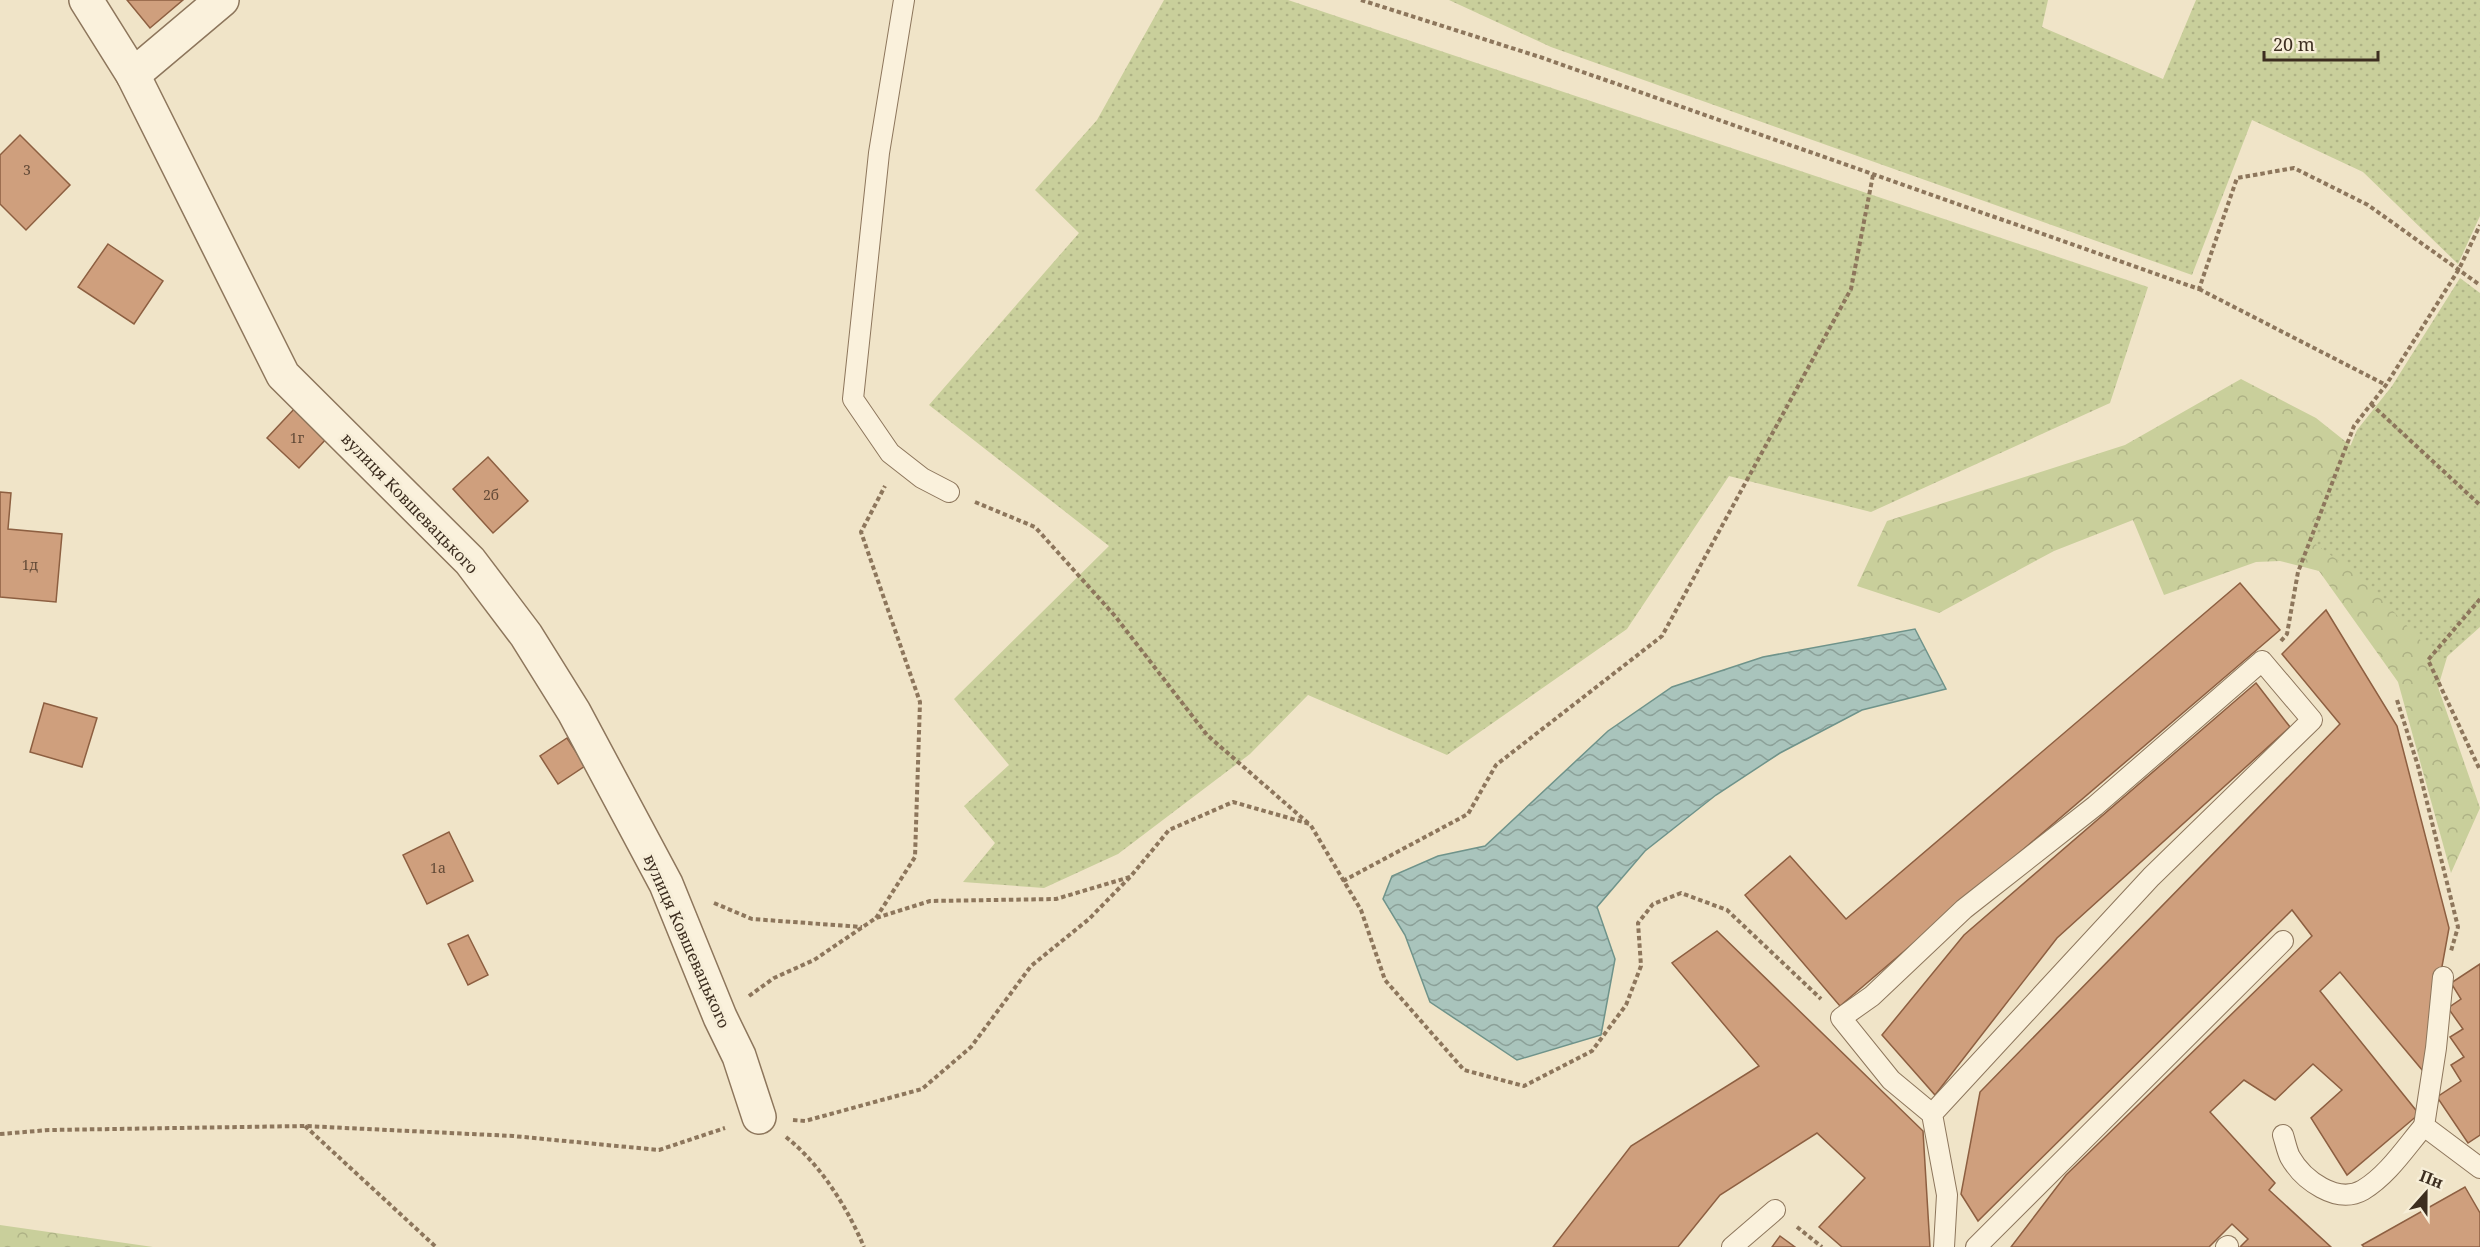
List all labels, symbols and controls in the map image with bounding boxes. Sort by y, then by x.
scale bar [2264,24,2378,62]
text: 20 m [2273,32,2315,56]
house number: 3 [23,160,31,179]
house number: 1г [290,428,305,447]
street label: вулиця Ковшевацького [337,428,483,578]
house number: 2б [483,485,499,504]
house number: 1д [22,555,39,574]
street label: вулиця Ковшевацького [639,851,735,1031]
house number: 1а [430,858,446,877]
north arrow [2396,1163,2456,1223]
text: Пн [2416,1164,2447,1194]

